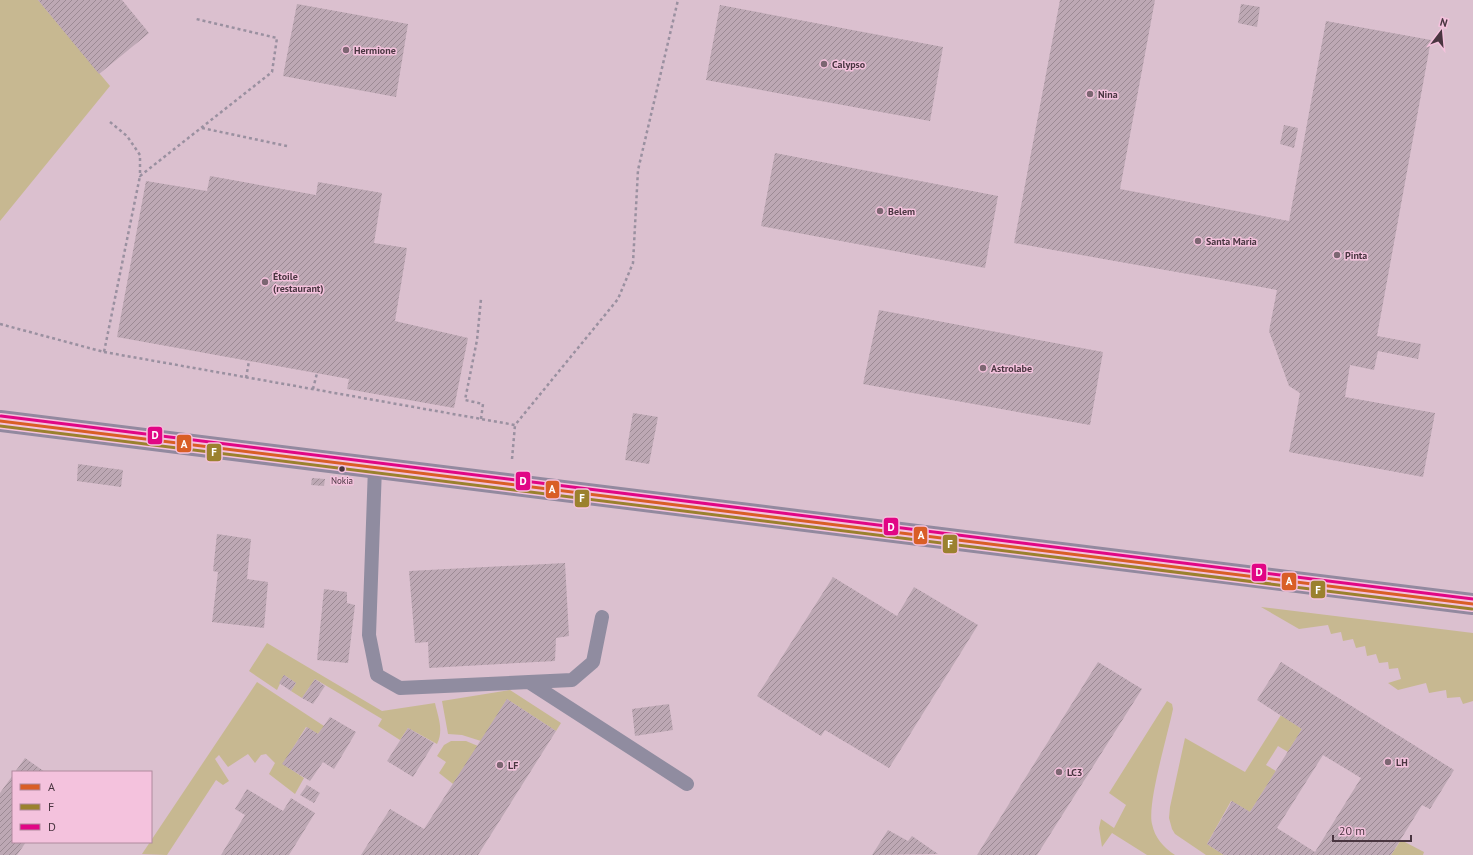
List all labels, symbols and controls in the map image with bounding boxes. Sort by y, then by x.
north arrow [1421,12,1461,52]
text: N [1438,15,1449,30]
place label: Hermione [354,44,396,57]
marker: Hermione [341,45,351,55]
place label: Calypso [832,58,866,71]
marker: Calypso [819,59,829,69]
place label: Nina [1098,88,1118,101]
marker: Nina [1085,89,1095,99]
place label: Belem [888,205,915,218]
marker: Belem [875,206,885,216]
place label: Santa Maria [1206,235,1257,248]
marker: Santa Maria [1193,236,1203,246]
place label: Pinta [1345,249,1367,262]
marker: Pinta [1332,250,1342,260]
place label: Étoile (restaurant) [273,270,324,295]
marker: Étoile (restaurant) [260,277,270,287]
place label: Astrolabe [991,362,1032,375]
marker: Astrolabe [978,363,988,373]
line badge: D [147,426,163,445]
text: D [151,428,159,442]
line badge: A [176,434,192,453]
text: A [181,437,188,451]
line badge: F [206,443,222,462]
text: F [211,445,217,459]
marker: Nokia [337,464,347,474]
line badge: D [515,471,531,491]
text: D [519,474,527,488]
place label: Nokia [331,475,353,486]
line badge: A [545,480,560,499]
text: A [549,482,556,496]
line badge: F [574,489,590,508]
text: F [579,491,585,505]
line badge: D [883,517,899,536]
text: D [887,520,895,534]
line badge: A [913,526,928,545]
text: A [918,528,925,542]
line badge: F [942,534,958,554]
text: F [947,537,953,551]
line badge: D [1251,563,1267,582]
text: D [1255,565,1263,579]
line badge: A [1281,572,1297,591]
text: A [1286,574,1293,588]
line badge: F [1310,580,1326,599]
text: F [1315,583,1321,597]
place label: LH [1396,756,1408,769]
marker: LH [1383,757,1393,767]
place label: LF [508,759,518,772]
marker: LF [495,760,505,770]
place label: LC3 [1067,766,1082,779]
marker: LC3 [1054,767,1064,777]
legend [12,771,152,843]
text: A [48,779,55,794]
text: F [48,799,54,814]
scale bar [1333,817,1411,843]
text: D [48,819,56,834]
text: 20 m [1339,823,1365,838]

